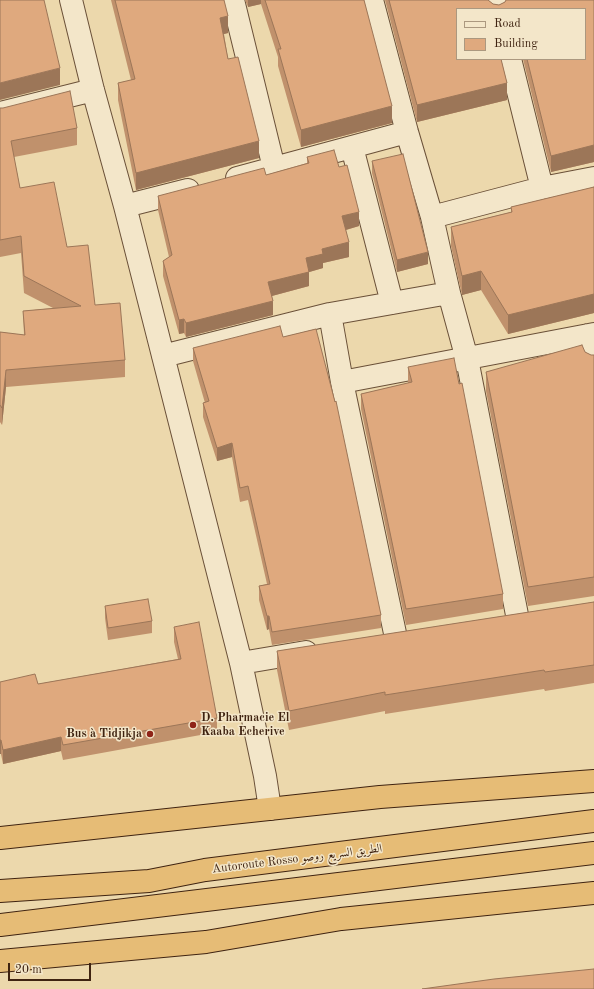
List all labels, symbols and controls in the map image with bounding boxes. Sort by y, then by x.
legend [456,8,586,60]
text: Road [494,18,521,30]
text: Building [494,38,538,50]
place label: D. Pharmacie El Kaaba Echerive [201,711,289,739]
marker: D. Pharmacie El Kaaba Echerive [188,720,198,730]
place label: Bus à Tidjikja [66,727,142,741]
marker: Bus à Tidjikja [145,729,155,739]
street label: Autoroute Rosso الطريق السريع روصو [211,841,383,877]
scale bar [10,955,93,981]
text: 20 m [15,964,42,976]

